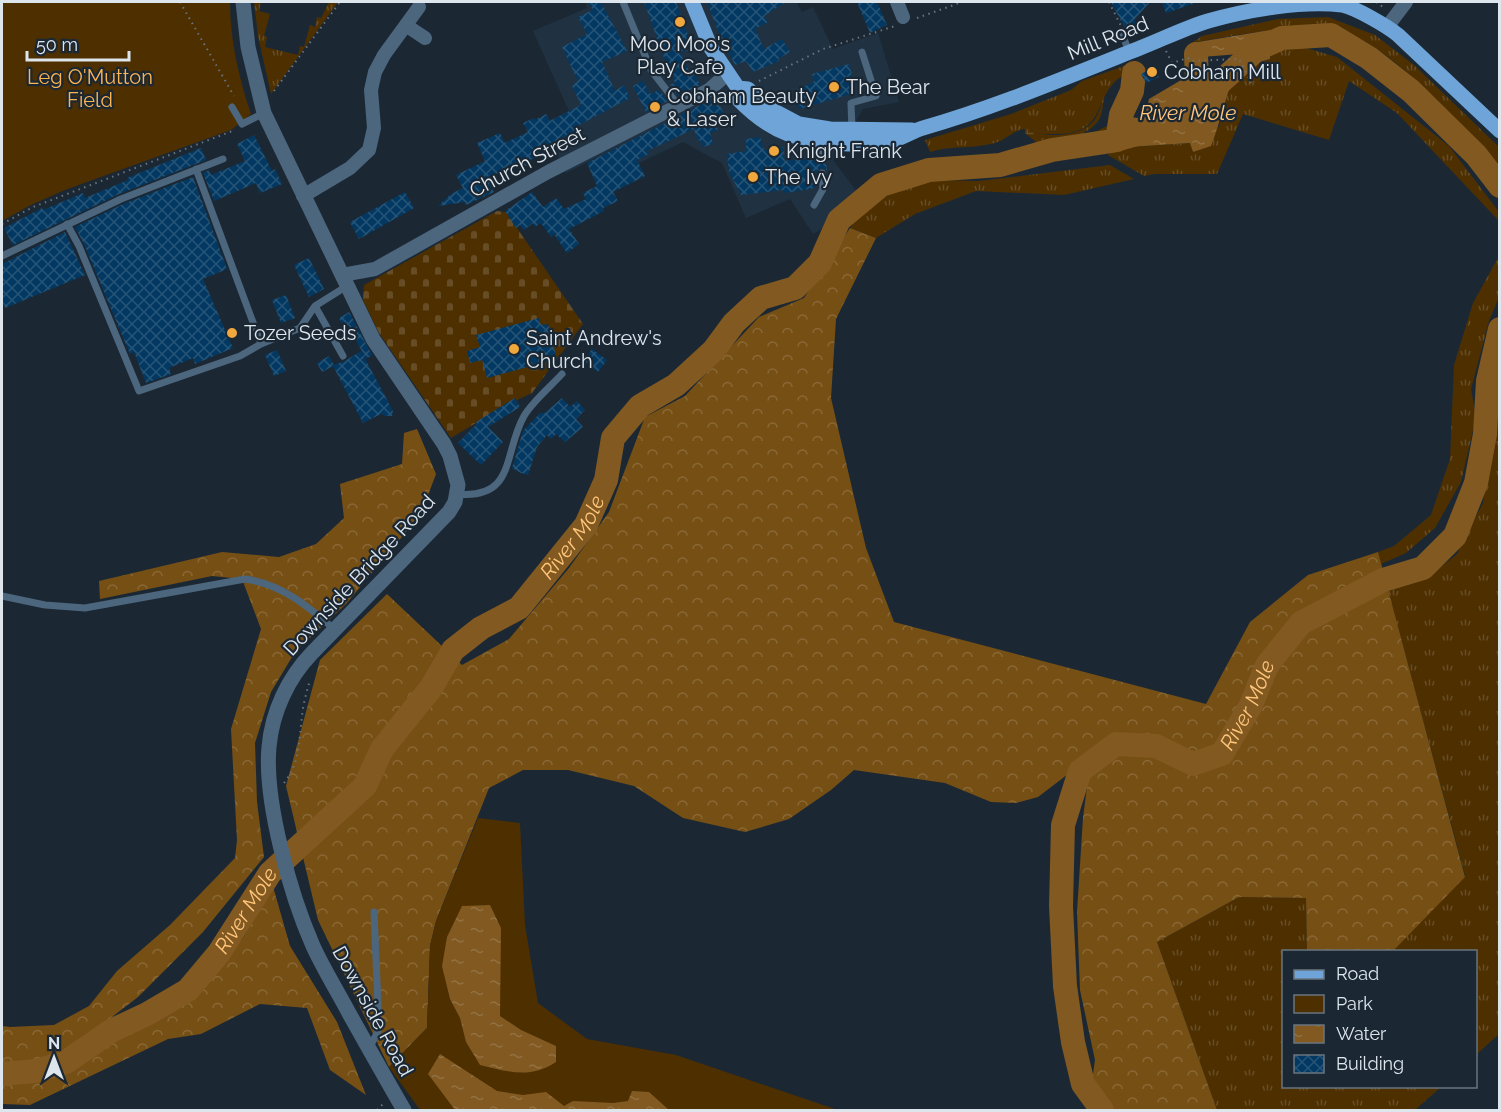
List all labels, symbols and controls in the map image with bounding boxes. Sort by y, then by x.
street label: Mill Road [1064,11,1152,65]
marker: Moo Moo's Play Cafe [673,15,687,29]
scale bar [27,24,129,62]
place label: Moo Moo's Play Cafe [630,32,730,79]
text: 50 m [36,34,78,55]
place label: Cobham Mill [1164,60,1281,84]
park label: Leg O'Mutton Field [27,65,153,112]
marker: Cobham Mill [1145,65,1159,79]
place label: The Bear [846,75,930,99]
marker: The Bear [827,80,841,94]
place label: Cobham Beauty & Laser [667,84,817,131]
marker: Cobham Beauty & Laser [648,100,662,114]
water label: River Mole [1139,100,1237,125]
street label: Church Street [465,121,589,202]
place label: Knight Frank [786,139,902,163]
marker: Knight Frank [767,144,781,158]
place label: The Ivy [765,165,832,189]
marker: The Ivy [746,170,760,184]
place label: Tozer Seeds [244,321,356,345]
marker: Tozer Seeds [225,326,239,340]
place label: Saint Andrew's Church [526,326,662,373]
marker: Saint Andrew's Church [507,342,521,356]
street label: Downside Bridge Road [278,490,440,660]
water label: River Mole [534,491,610,584]
water label: River Mole [1214,656,1280,754]
water label: River Mole [209,863,282,958]
street label: Downside Road [327,942,419,1080]
legend [1282,950,1477,1088]
text: Road [1336,963,1379,984]
text: Park [1336,993,1373,1014]
text: Water [1336,1023,1387,1044]
north arrow [24,1028,84,1088]
text: N [48,1034,60,1053]
text: Building [1336,1053,1404,1074]

